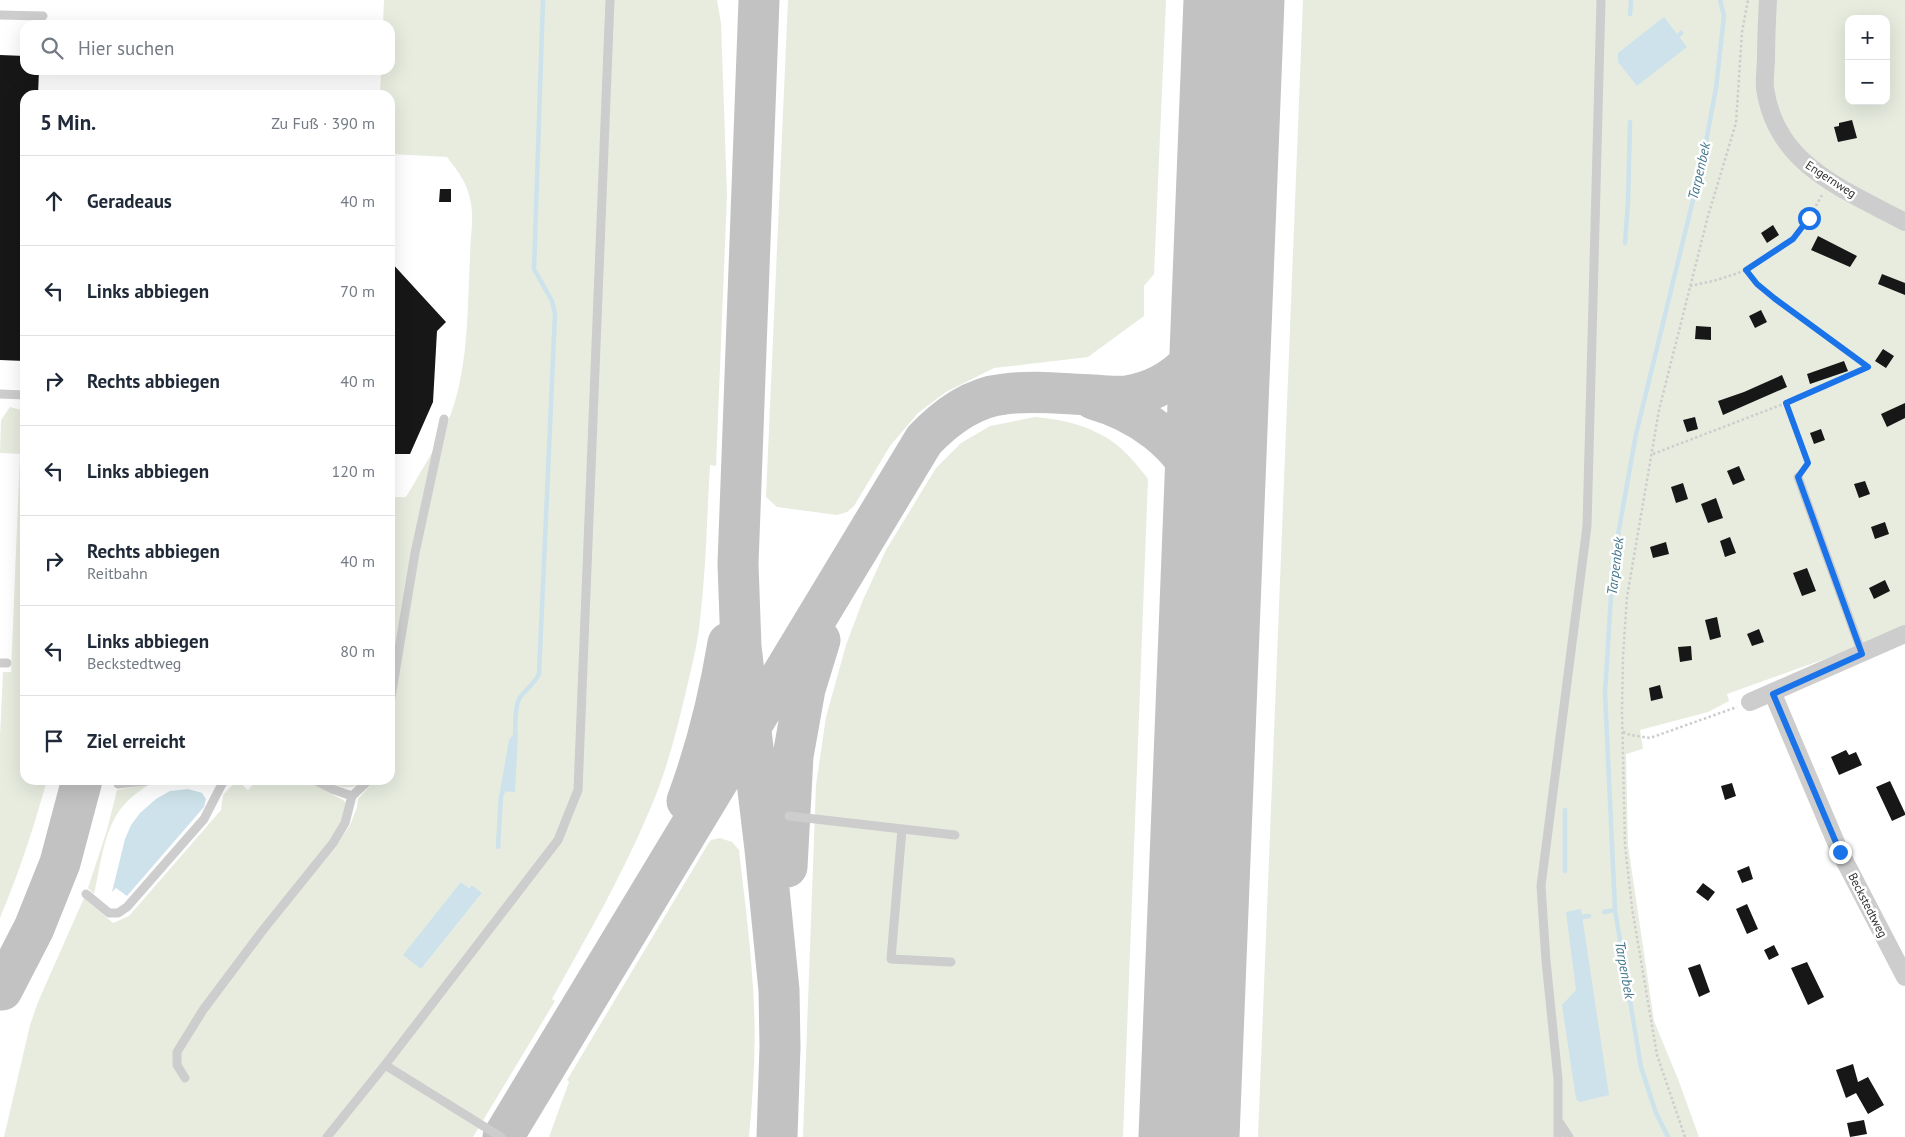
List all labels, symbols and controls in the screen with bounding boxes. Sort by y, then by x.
map controls [1845,15,1890,105]
button: + [1845,15,1890,60]
search box [20,20,395,75]
icon: search [38,34,66,62]
text: Hier suchen [78,36,174,60]
button: − [1845,60,1890,105]
text: 5 Min. [40,109,96,136]
text: Zu Fuß · 390 m [271,113,375,133]
water label: Tarpenbek [1684,140,1714,201]
street label: Engernweg [1803,157,1859,201]
icon: ahead [40,187,68,215]
text: Geradeaus [87,189,172,213]
text: 40 m [340,191,375,211]
route start [1798,207,1821,230]
icon: left [40,277,68,305]
text: Links abbiegen [87,279,209,303]
text: 70 m [340,281,375,301]
icon: right [40,367,68,395]
text: Rechts abbiegen [87,369,220,393]
text: 40 m [340,371,375,391]
icon: left [40,457,68,485]
text: Links abbiegen [87,459,209,483]
text: 120 m [332,461,375,481]
water label: Tarpenbek [1603,535,1628,596]
text: Rechts abbiegen [87,539,220,563]
icon: right [40,547,68,575]
text: 40 m [340,551,375,571]
text: Reitbahn [87,563,148,583]
text: Links abbiegen [87,629,209,653]
icon: left [40,637,68,665]
text: 80 m [340,641,375,661]
text: Beckstedtweg [87,653,181,673]
icon: arrive [40,727,68,755]
text: Ziel erreicht [87,729,185,753]
route end [1829,841,1852,864]
street label: Beckstedtweg [1845,870,1891,940]
water label: Tarpenbek [1611,940,1639,1001]

